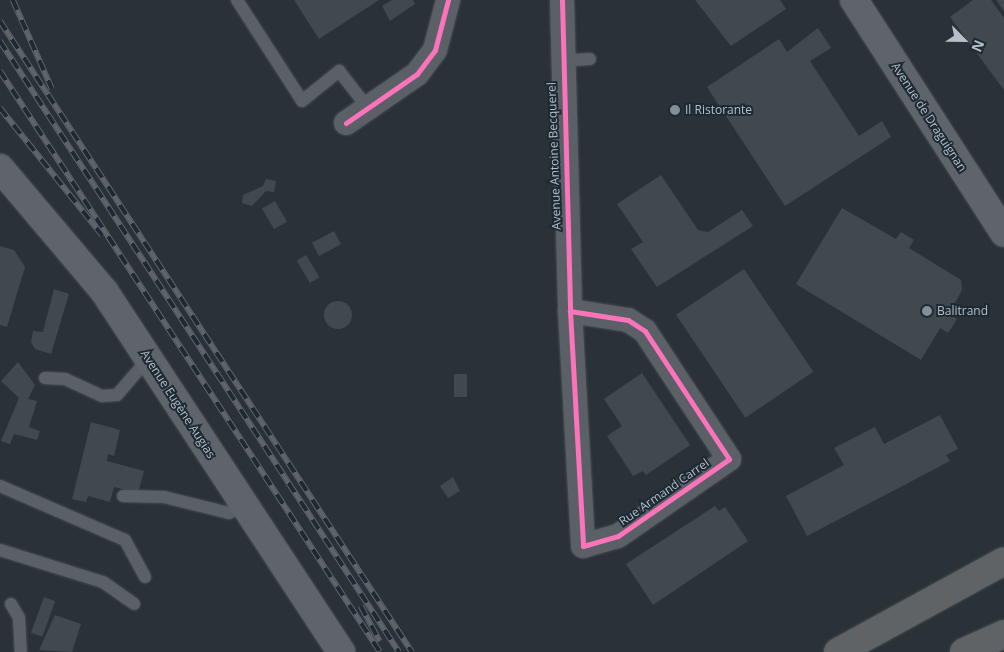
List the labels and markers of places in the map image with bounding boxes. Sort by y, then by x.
place label: Il Ristorante [685,103,752,117]
marker: Il Ristorante [669,104,681,116]
place label: Balitrand [937,304,988,318]
marker: Balitrand [921,305,933,317]

